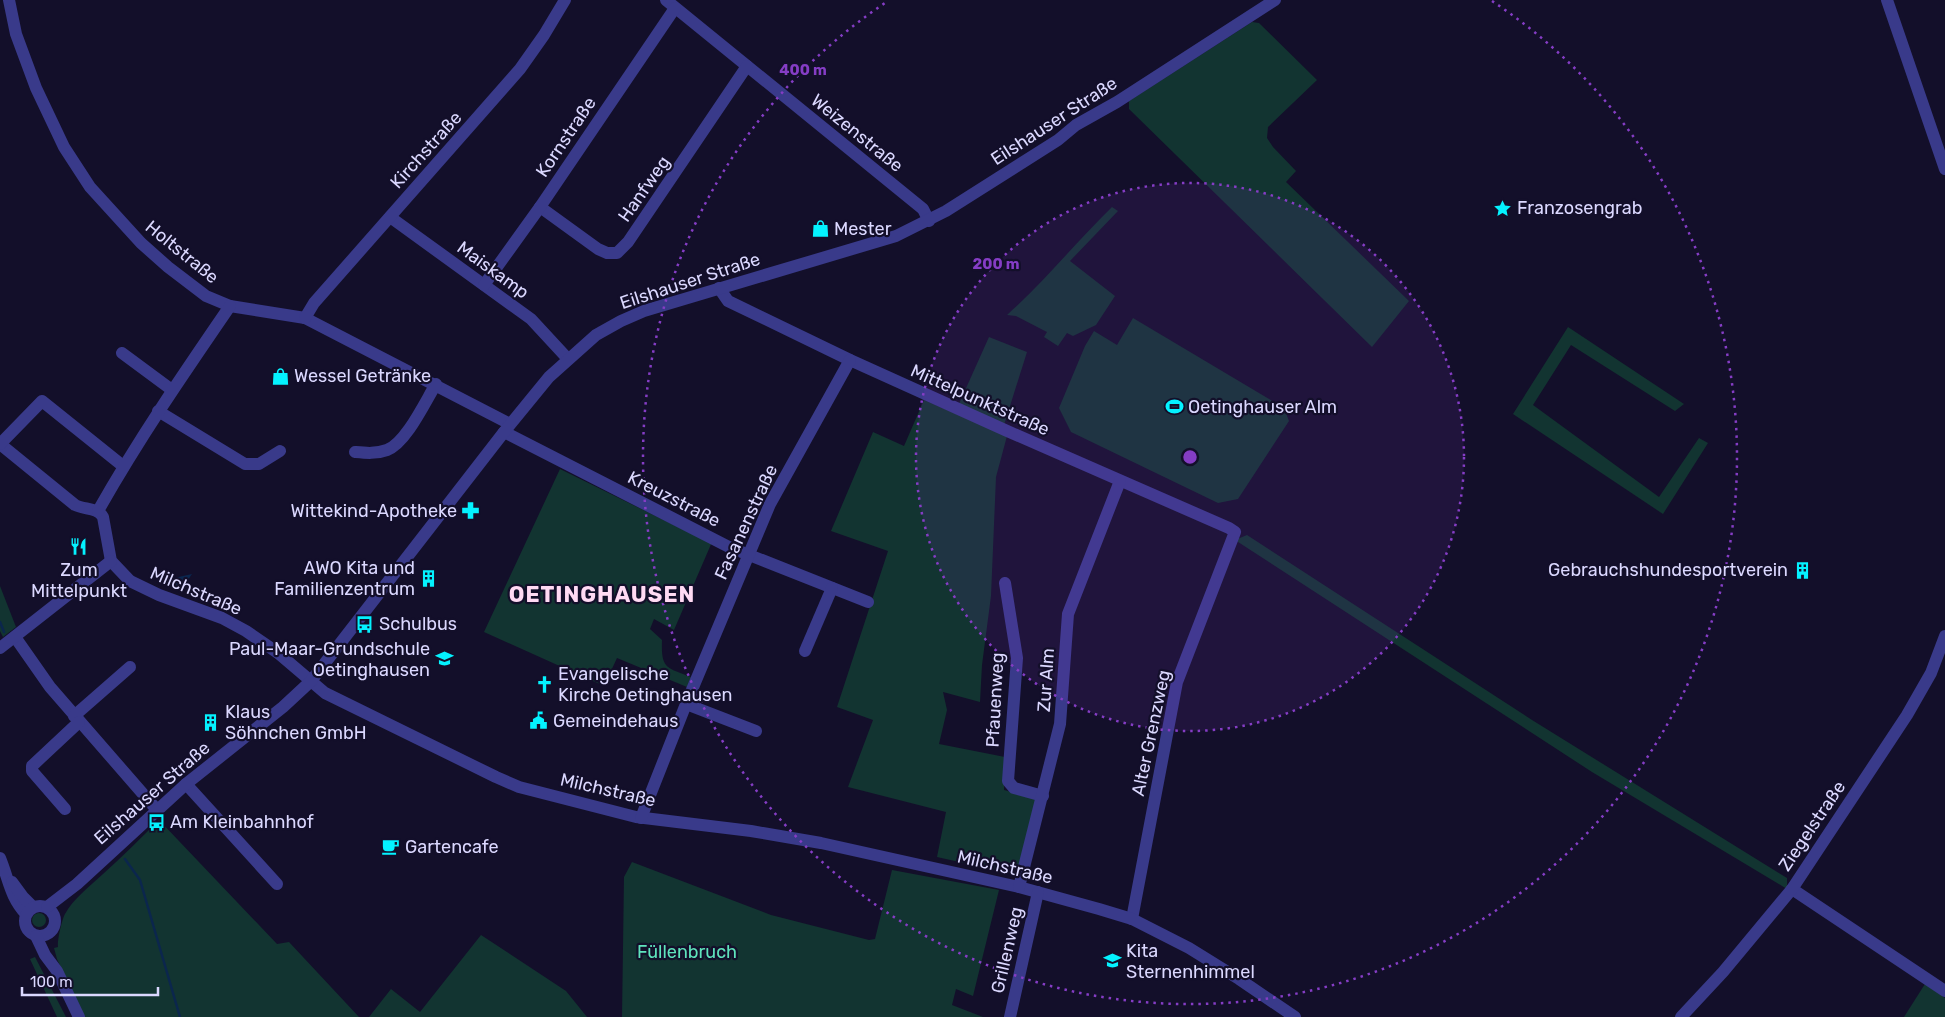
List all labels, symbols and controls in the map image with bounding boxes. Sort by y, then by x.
text: 400 m [779,61,827,79]
street label: Eilshauser Straße [987,72,1121,170]
street label: Weizenstraße [807,89,907,177]
street label: Kornstraße [531,93,601,181]
street label: Kirchstraße [386,107,466,193]
street label: Hanfweg [613,152,675,226]
place label: Franzosengrab [1517,197,1642,219]
place icon: Franzosengrab [1493,198,1513,218]
street label: Holtstraße [141,216,223,288]
place label: Mester [834,218,892,240]
shop icon: Mester [810,219,830,239]
street label: Maiskamp [453,237,533,303]
street label: Eilshauser Straße [617,248,763,314]
text: 200 m [972,255,1020,273]
street label: Mittelpunktstraße [907,360,1053,440]
place label: Wessel Getränke [294,365,431,387]
shop icon: Wessel Getränke [270,366,290,386]
place label: Oetinghauser Alm [1188,396,1337,418]
sports icon: Oetinghauser Alm [1164,397,1184,417]
centre of rings [1181,448,1199,466]
street label: Fasanenstraße [710,461,782,583]
street label: Kreuzstraße [624,466,724,532]
place label: Wittekind-Apotheke [290,500,457,522]
pharmacy icon: Wittekind-Apotheke [461,501,481,521]
restaurant icon: Zum Mittelpunkt [69,537,89,557]
place label: AWO Kita und Familienzentrum [274,557,415,600]
place label: Zum Mittelpunkt [31,559,127,602]
place label: Gebrauchshundesportverein [1548,559,1788,581]
building icon: Gebrauchshundesportverein [1792,560,1812,580]
street label: Milchstraße [147,562,245,620]
building icon: AWO Kita und Familienzentrum [419,568,439,588]
district label: OETINGHAUSEN [509,581,695,608]
place label: Schulbus [379,613,457,635]
bus stop icon: Schulbus [355,614,375,634]
place label: Paul-Maar-Grundschule Oetinghausen [229,638,430,681]
street label: Zur Alm [1033,647,1059,713]
school or university icon: Paul-Maar-Grundschule Oetinghausen [434,649,454,669]
street label: Pfauenweg [982,652,1008,748]
place label: Evangelische Kirche Oetinghausen [558,663,732,706]
street label: Alter Grenzweg [1127,668,1175,798]
church icon: Evangelische Kirche Oetinghausen [534,674,554,694]
place label: Klaus Söhnchen GmbH [225,701,367,744]
place label: Gemeindehaus [553,710,678,732]
public building icon: Gemeindehaus [529,711,549,731]
building icon: Klaus Söhnchen GmbH [201,712,221,732]
street label: Eilshauser Straße [90,737,214,849]
street label: Milchstraße [558,768,658,812]
street label: Ziegelstraße [1774,777,1850,875]
place label: Am Kleinbahnhof [170,811,314,833]
bus stop icon: Am Kleinbahnhof [146,812,166,832]
place label: Gartencafe [405,836,499,858]
cafe icon: Gartencafe [381,837,401,857]
street label: Milchstraße [955,845,1055,889]
street label: Grillenweg [986,905,1028,995]
place label: Kita Sternenhimmel [1126,940,1255,983]
park label: Füllenbruch [637,941,737,963]
school or university icon: Kita Sternenhimmel [1102,951,1122,971]
scale bar [22,964,159,996]
text: 100 m [30,973,72,991]

